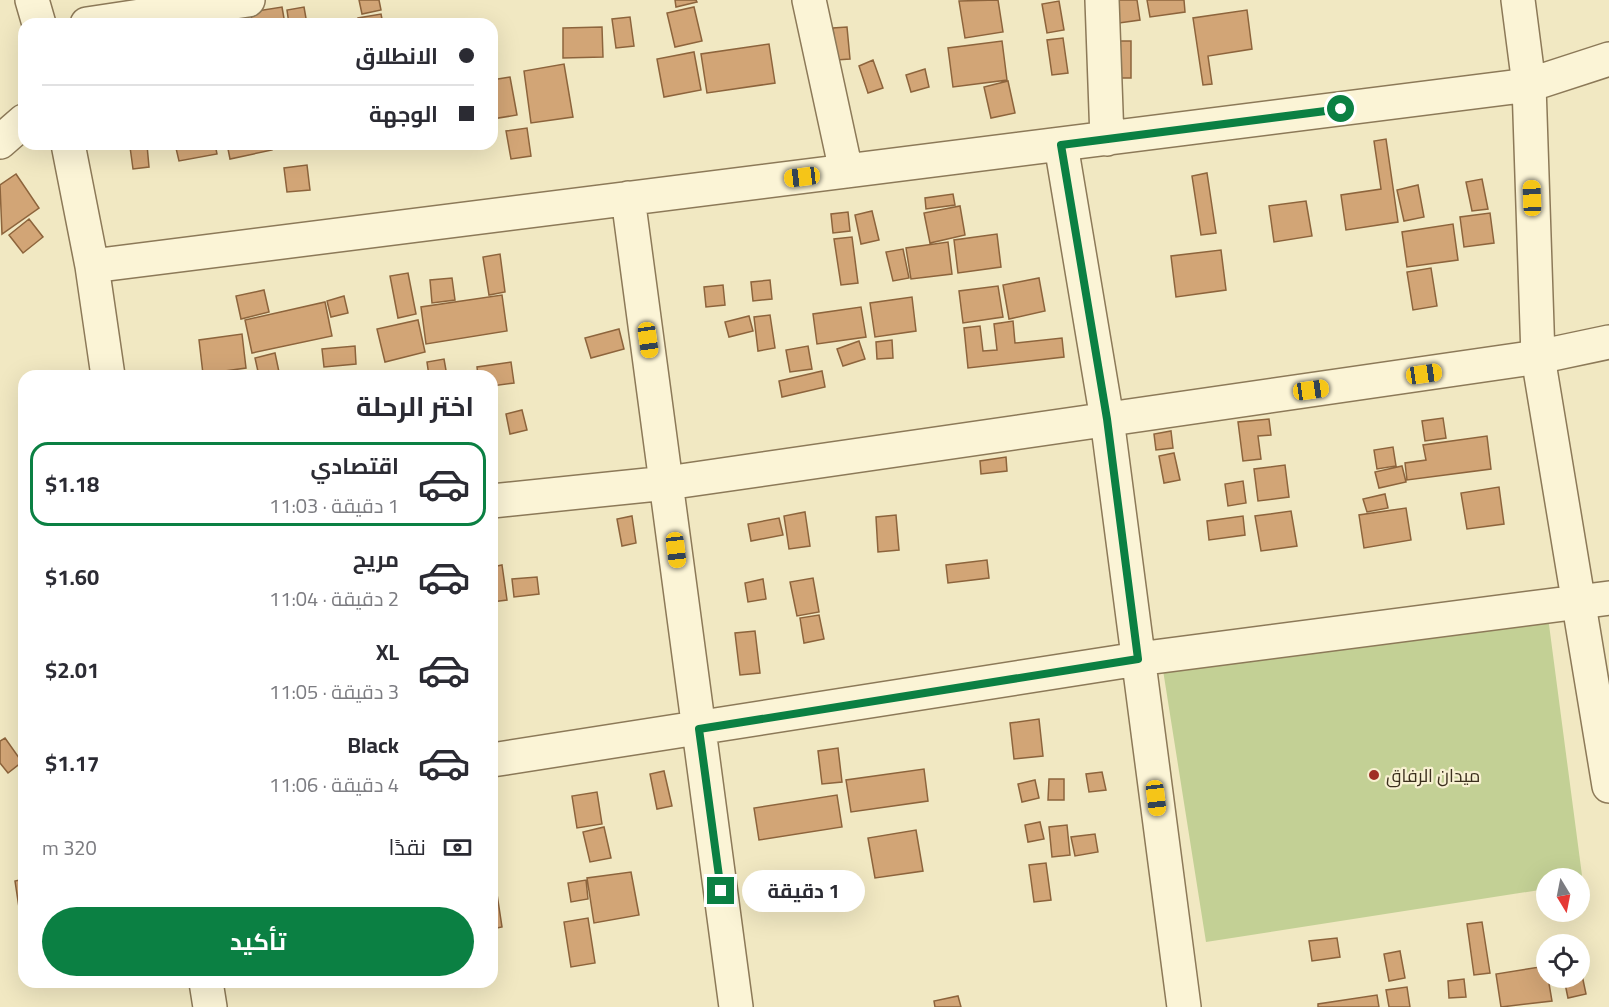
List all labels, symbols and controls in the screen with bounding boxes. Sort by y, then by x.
text: الانطلاق [355,35,438,77]
text: الوجهة [369,93,438,135]
route start [1327,95,1354,122]
car [783,166,821,188]
car [1522,180,1542,216]
car [637,321,659,359]
car [1405,363,1443,385]
car [1292,379,1330,401]
text: اختر الرحلة [356,381,474,431]
text: اقتصادي [310,445,399,487]
icon: car [417,457,471,511]
text: $1.18 [45,463,99,505]
text: 1 دقيقة · 11:03 [269,487,399,524]
car [665,531,687,569]
text: مريح [353,538,399,580]
icon: car [417,550,471,604]
text: $1.60 [45,556,99,598]
text: 2 دقيقة · 11:04 [269,580,399,617]
text: XL [376,631,399,673]
icon: car [417,643,471,697]
text: $2.01 [45,649,99,691]
text: 3 دقيقة · 11:05 [269,673,399,710]
text: Black [347,724,399,766]
icon: car [417,736,471,790]
text: $1.17 [45,742,99,784]
place label: ميدان الرفاق [1386,759,1480,792]
text: 4 دقيقة · 11:06 [269,766,399,803]
marker: ميدان الرفاق [1367,768,1381,782]
car [1145,779,1167,817]
text: نقدًا [388,826,426,868]
text: 320 m [42,829,97,866]
icon: cash [441,831,474,864]
north arrow [1536,868,1590,922]
map controls [1536,868,1590,988]
callout: 1 دقيقة [742,870,865,912]
text: 1 دقيقة [767,872,840,909]
route end [707,877,734,904]
button: تأكيد [42,907,474,976]
button: locate [1536,934,1590,988]

